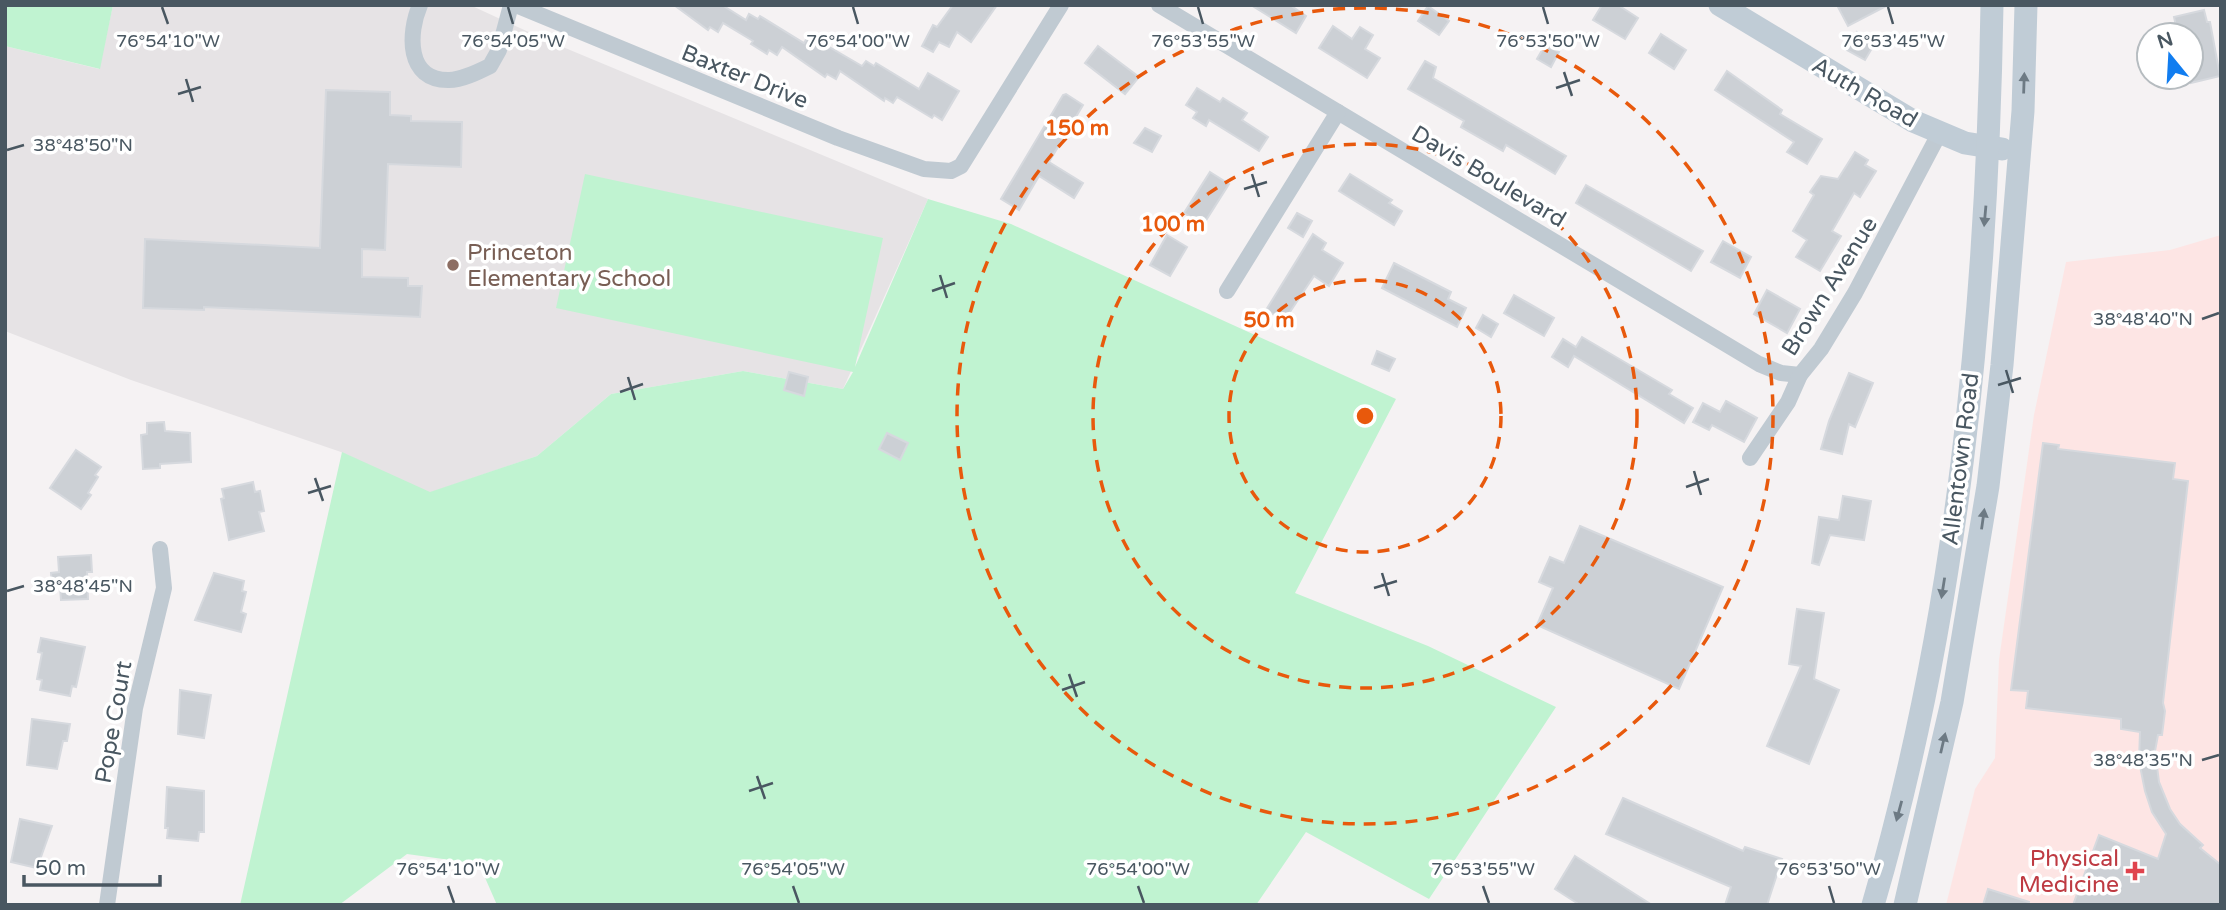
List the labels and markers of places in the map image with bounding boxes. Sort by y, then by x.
place label: Princeton Elementary School [467,239,671,293]
marker: Princeton Elementary School [445,257,461,273]
centre of rings [1353,404,1377,428]
place label: Physical Medicine [2019,845,2119,899]
marker: Physical Medicine [2125,861,2145,881]

